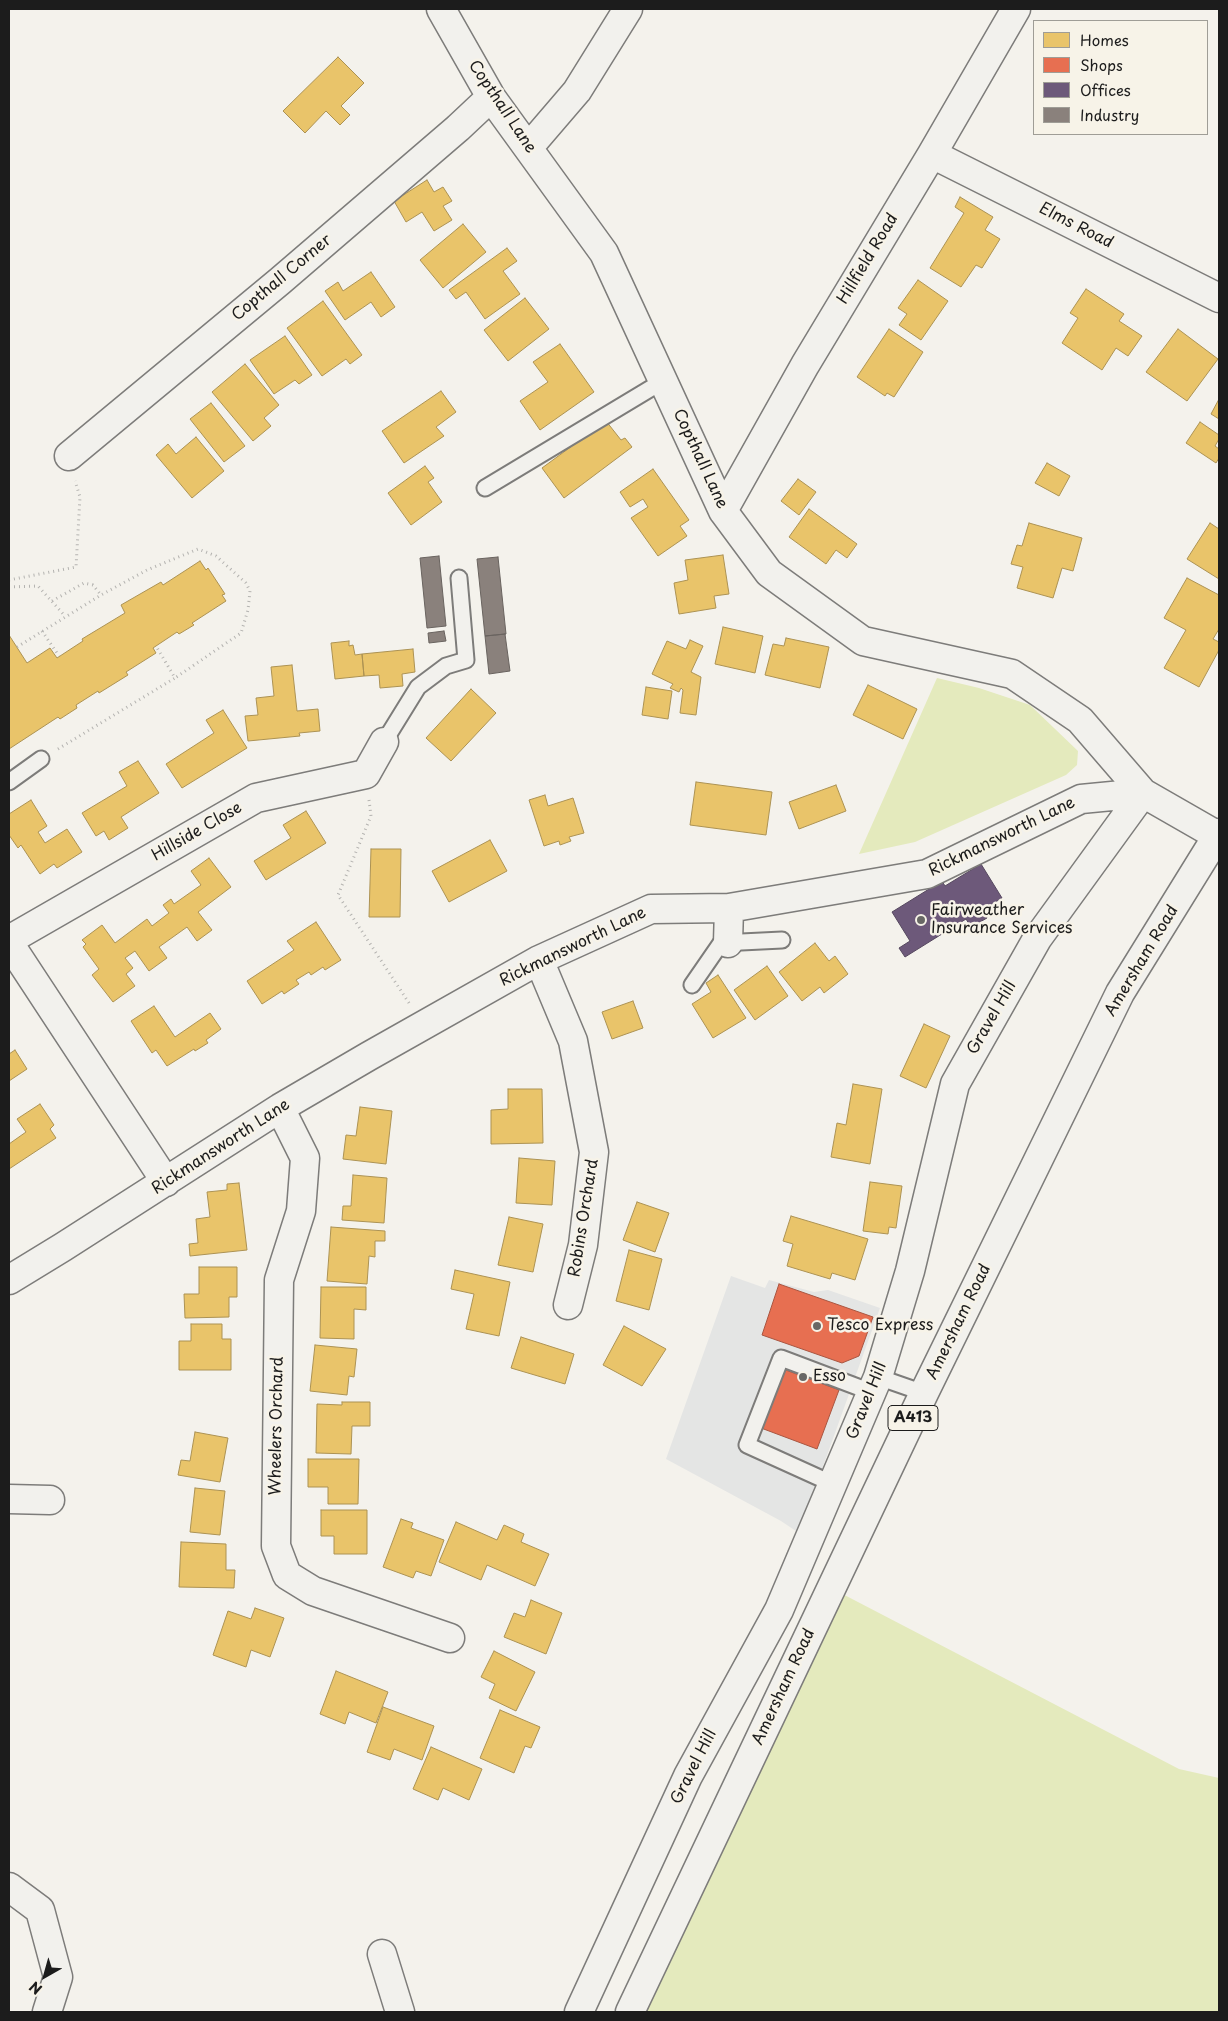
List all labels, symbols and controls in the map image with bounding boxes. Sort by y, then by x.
legend [1033,20,1208,135]
text: Homes [1080,28,1129,51]
text: Shops [1080,53,1123,76]
street label: Copthall Lane [464,57,540,157]
text: Offices [1080,78,1131,101]
text: Industry [1080,103,1139,126]
street label: Elms Road [1036,199,1116,253]
street label: Hillfield Road [834,210,902,308]
street label: Copthall Corner [228,231,336,325]
street label: Copthall Lane [669,406,731,512]
street label: Rickmansworth Lane [926,793,1078,881]
street label: Hillside Close [148,798,246,866]
place label: Fairweather Insurance Services [931,901,1073,939]
street label: Amersham Road [1101,902,1183,1020]
street label: Rickmansworth Lane [497,903,649,991]
marker: Fairweather Insurance Services [915,914,927,926]
street label: Gravel Hill [963,978,1021,1058]
street label: Rickmansworth Lane [148,1095,294,1199]
street label: Robins Orchard [565,1158,603,1278]
street label: Amersham Road [923,1261,995,1383]
place label: Tesco Express [827,1316,933,1336]
marker: Tesco Express [811,1320,823,1332]
street label: Wheelers Orchard [266,1356,288,1496]
street label: Gravel Hill [843,1360,891,1442]
place label: Esso [813,1367,846,1387]
marker: Esso [797,1371,809,1383]
road number: A413 [888,1406,938,1430]
street label: Amersham Road [749,1626,819,1748]
street label: Gravel Hill [667,1726,721,1808]
north arrow [20,1951,70,2001]
text: N [25,1977,46,2000]

